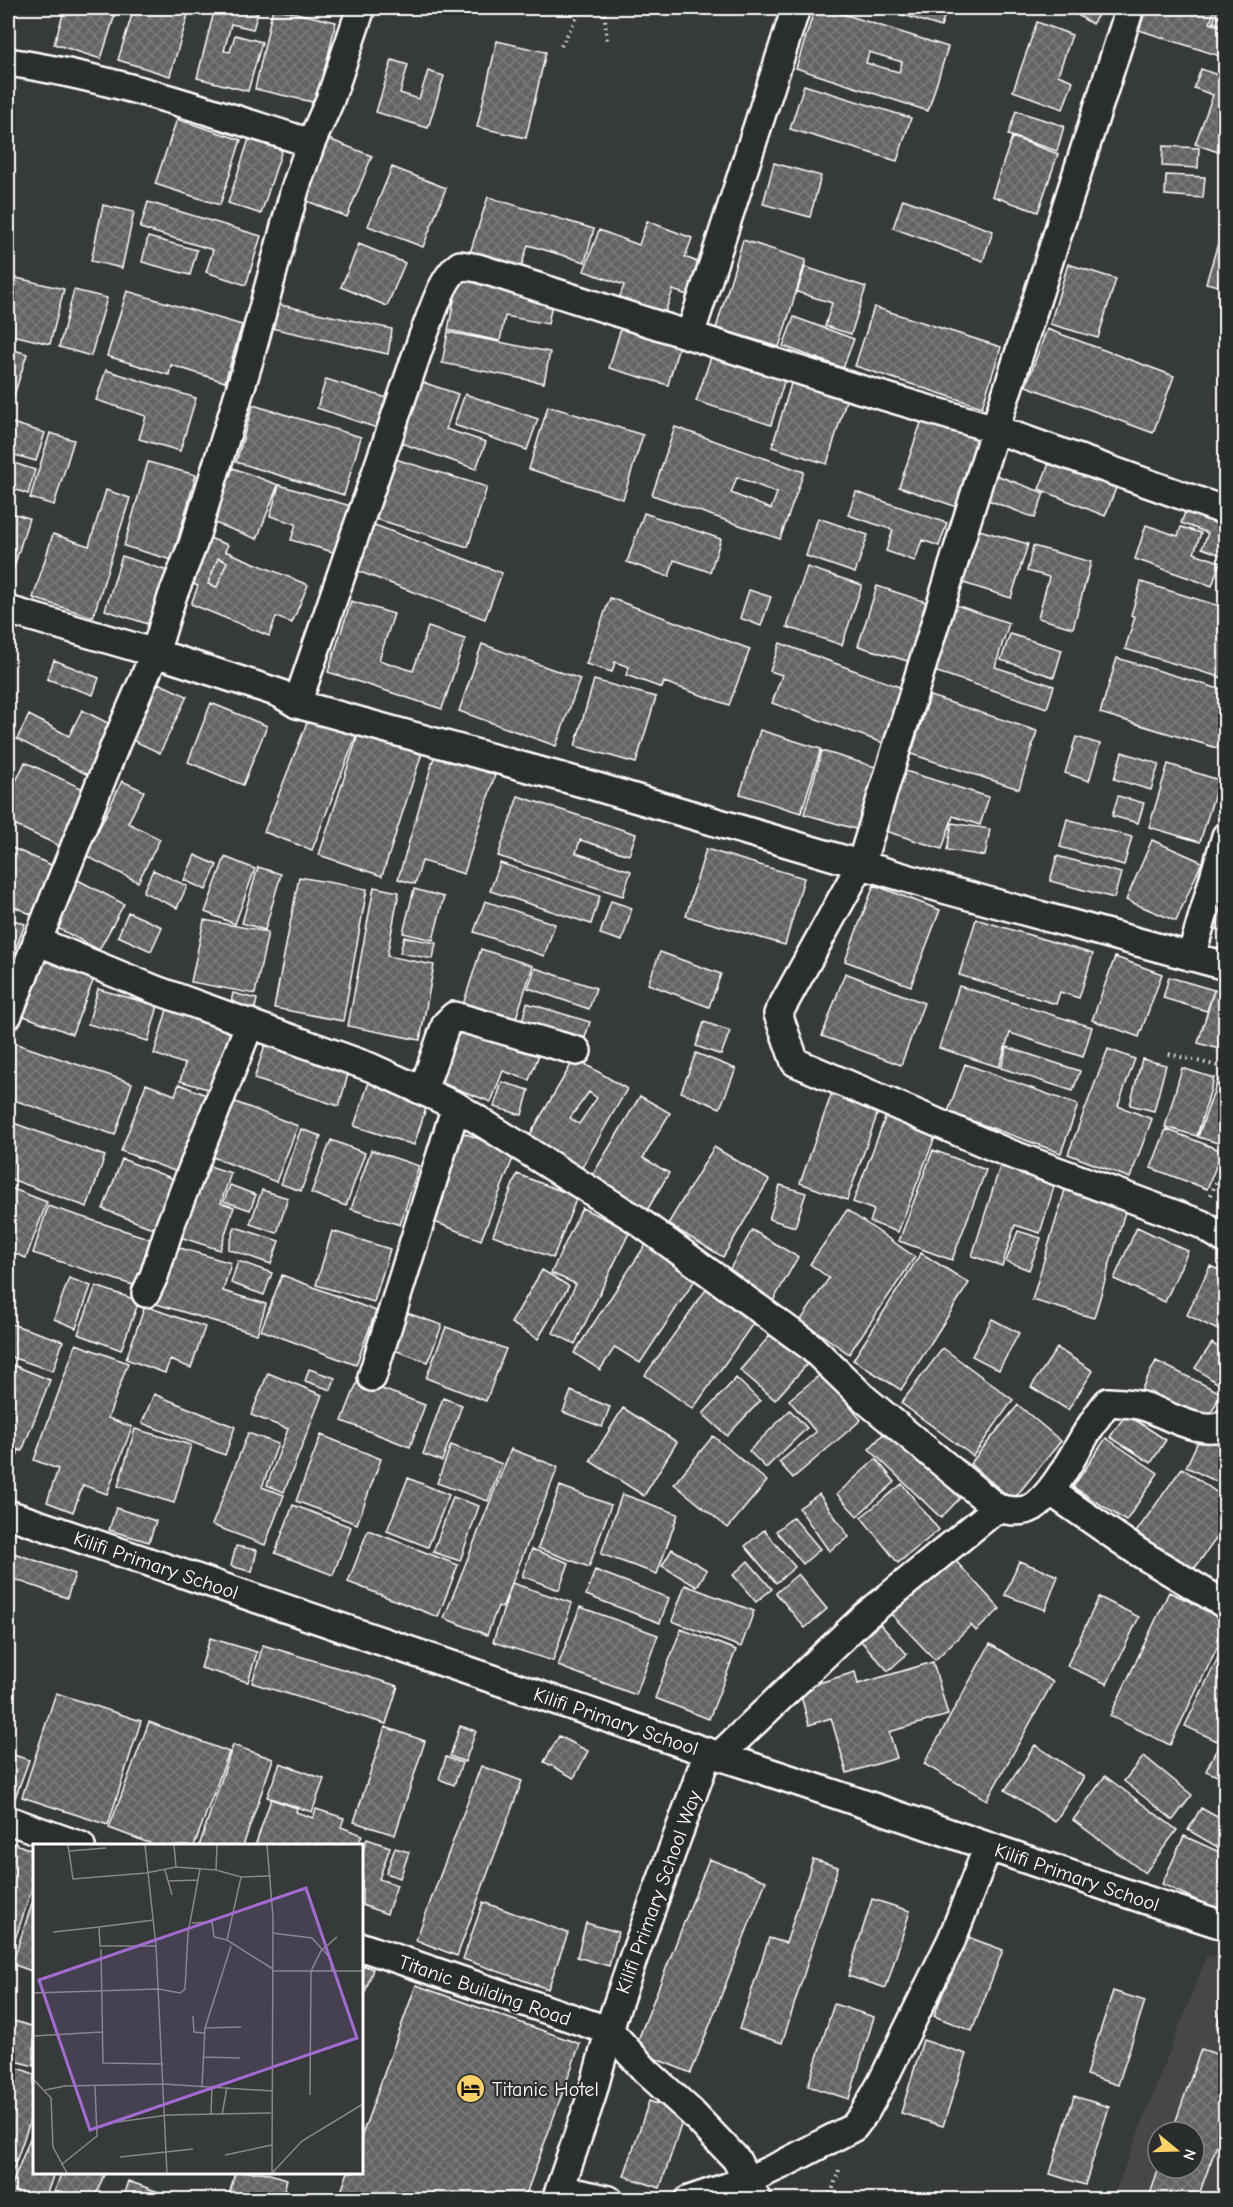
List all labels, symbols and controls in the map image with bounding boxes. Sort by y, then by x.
street label: Kilifi Primary School [71,1527,241,1604]
street label: Kilifi Primary School [531,1683,701,1760]
street label: Kilifi Primary School Way [611,1787,706,1997]
street label: Kilifi Primary School [992,1839,1162,1916]
inset map [33,1844,363,2174]
street label: Titanic Building Road [396,1950,574,2031]
hotel icon: Titanic Hotel [455,2073,487,2105]
place label: Titanic Hotel [492,2078,599,2101]
north arrow [1146,2120,1206,2180]
text: N [1179,2147,1199,2162]

